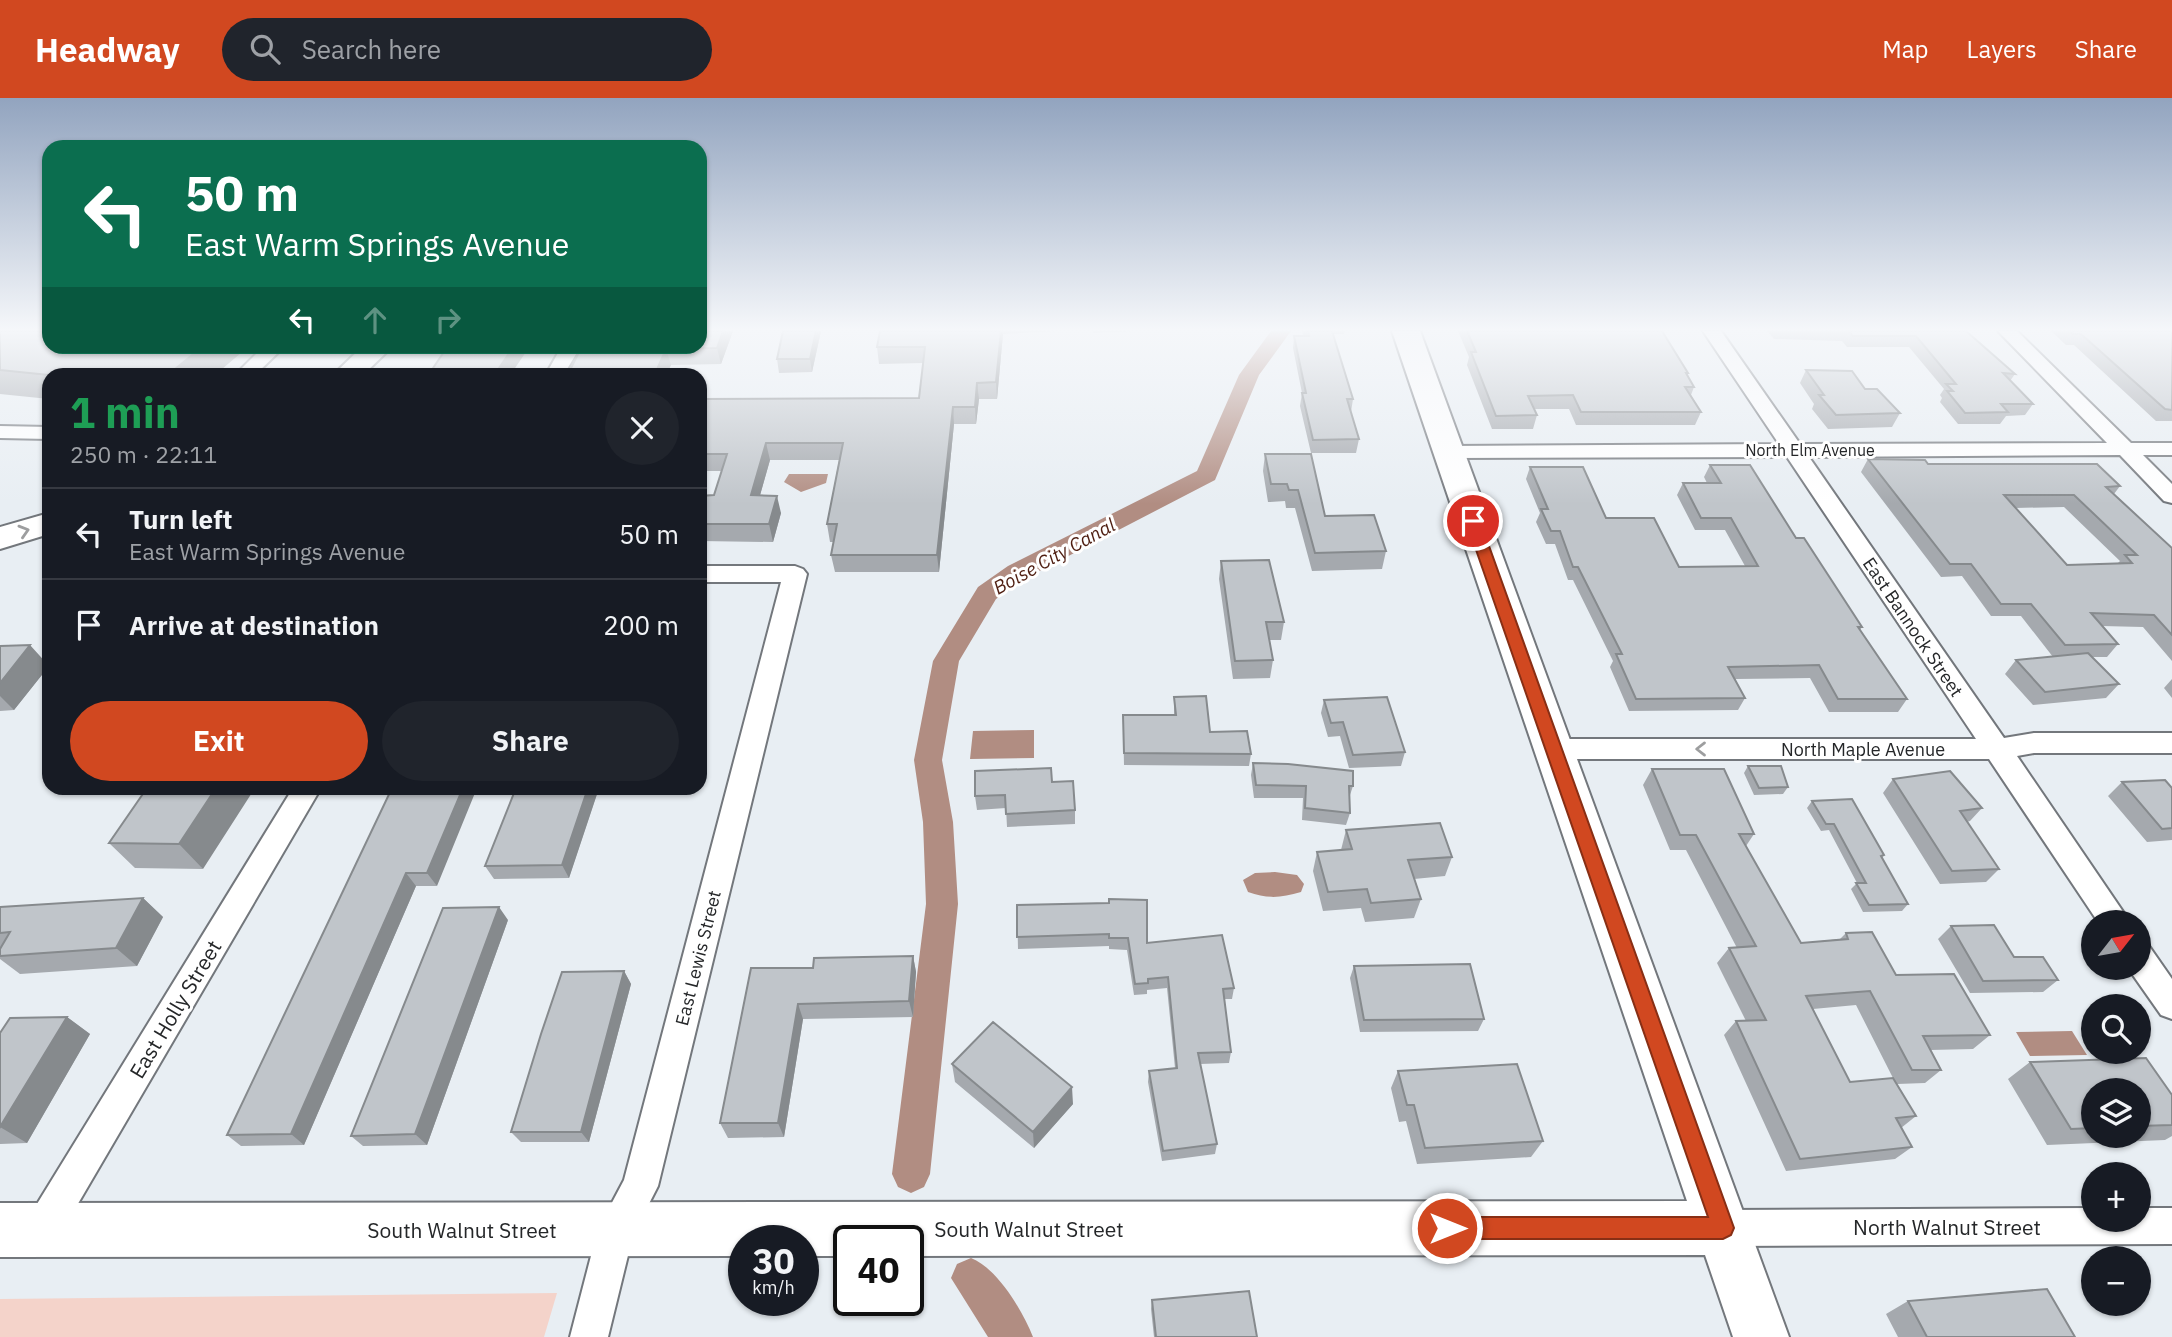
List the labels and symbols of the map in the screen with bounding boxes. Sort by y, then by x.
street label: North Elm Avenue [1745,440,1875,460]
pin [1443,491,1503,551]
water label: Boise City Canal [989,513,1119,599]
one-way arrow [18,524,30,539]
street label: East Bannock Street [1858,553,1968,701]
street label: North Maple Avenue [1781,738,1945,761]
one-way arrow [1695,741,1706,757]
street label: East Lewis Street [670,888,726,1028]
north arrow [2081,910,2151,980]
street label: East Holly Street [123,935,227,1083]
position arrow [1410,1191,1484,1265]
street label: North Walnut Street [1853,1213,2041,1241]
street label: South Walnut Street [934,1215,1124,1243]
street label: South Walnut Street [367,1216,557,1244]
speed limit sign: 40 [833,1225,924,1316]

